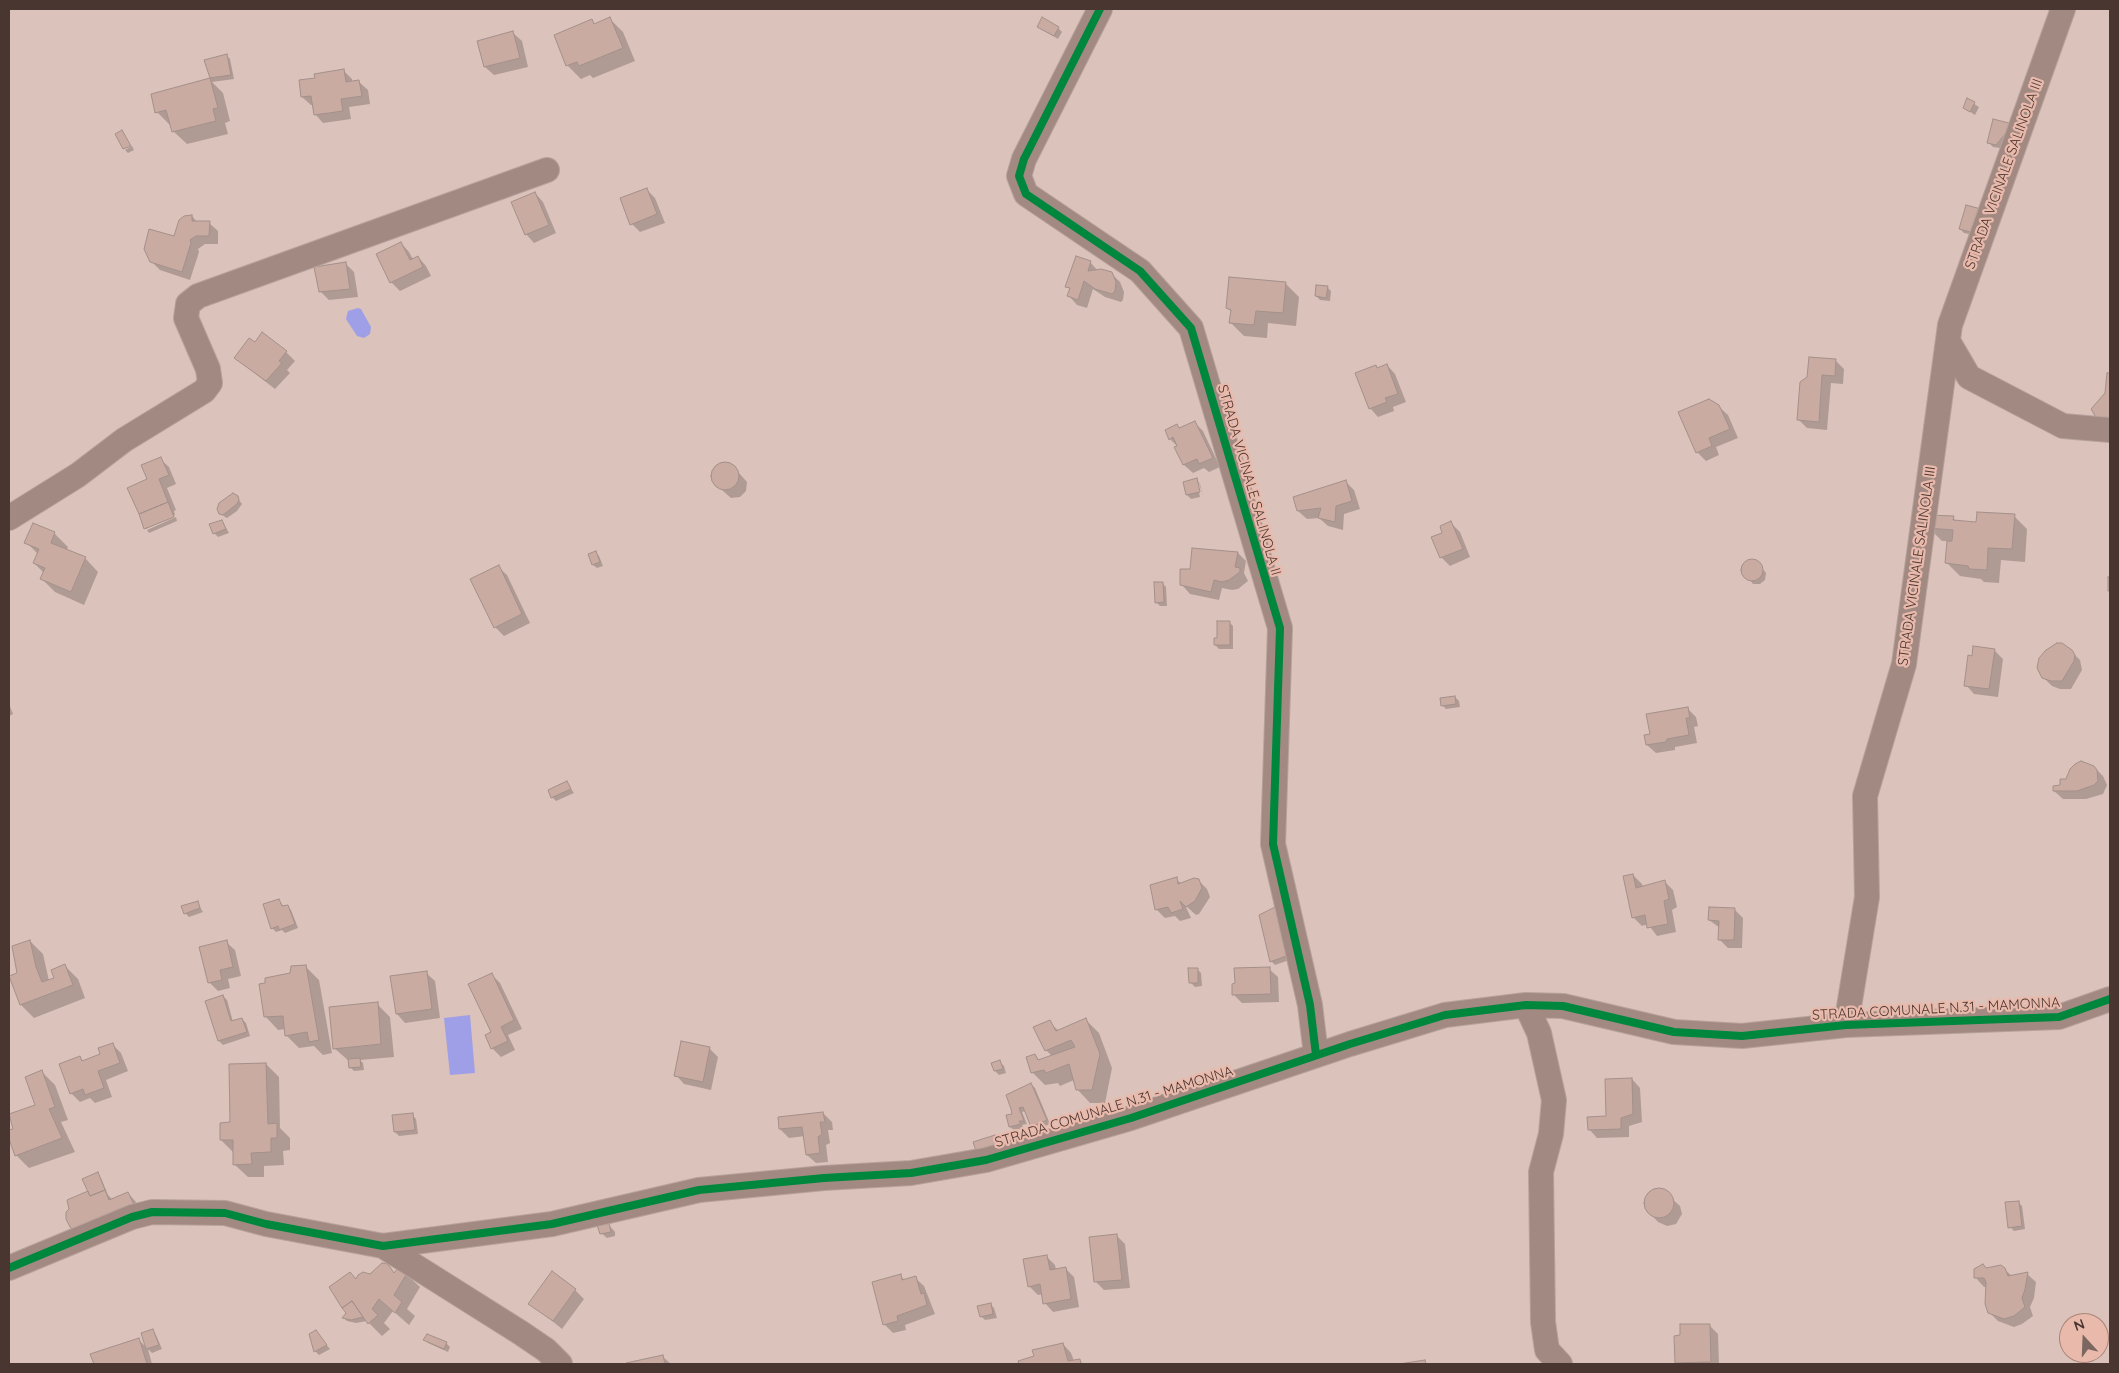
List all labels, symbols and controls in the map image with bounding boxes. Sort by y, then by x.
street label: STRADA VICINALE SALINOLA III [1962,77,2046,271]
street label: STRADA VICINALE SALINOLA II [1214,383,1284,577]
street label: STRADA VICINALE SALINOLA III [1895,465,1939,667]
street label: STRADA COMUNALE N.31 - MAMONNA [1812,994,2060,1024]
street label: STRADA COMUNALE N.31 - MAMONNA [993,1063,1235,1151]
north arrow [2059,1313,2109,1363]
text: N [2071,1315,2087,1335]

